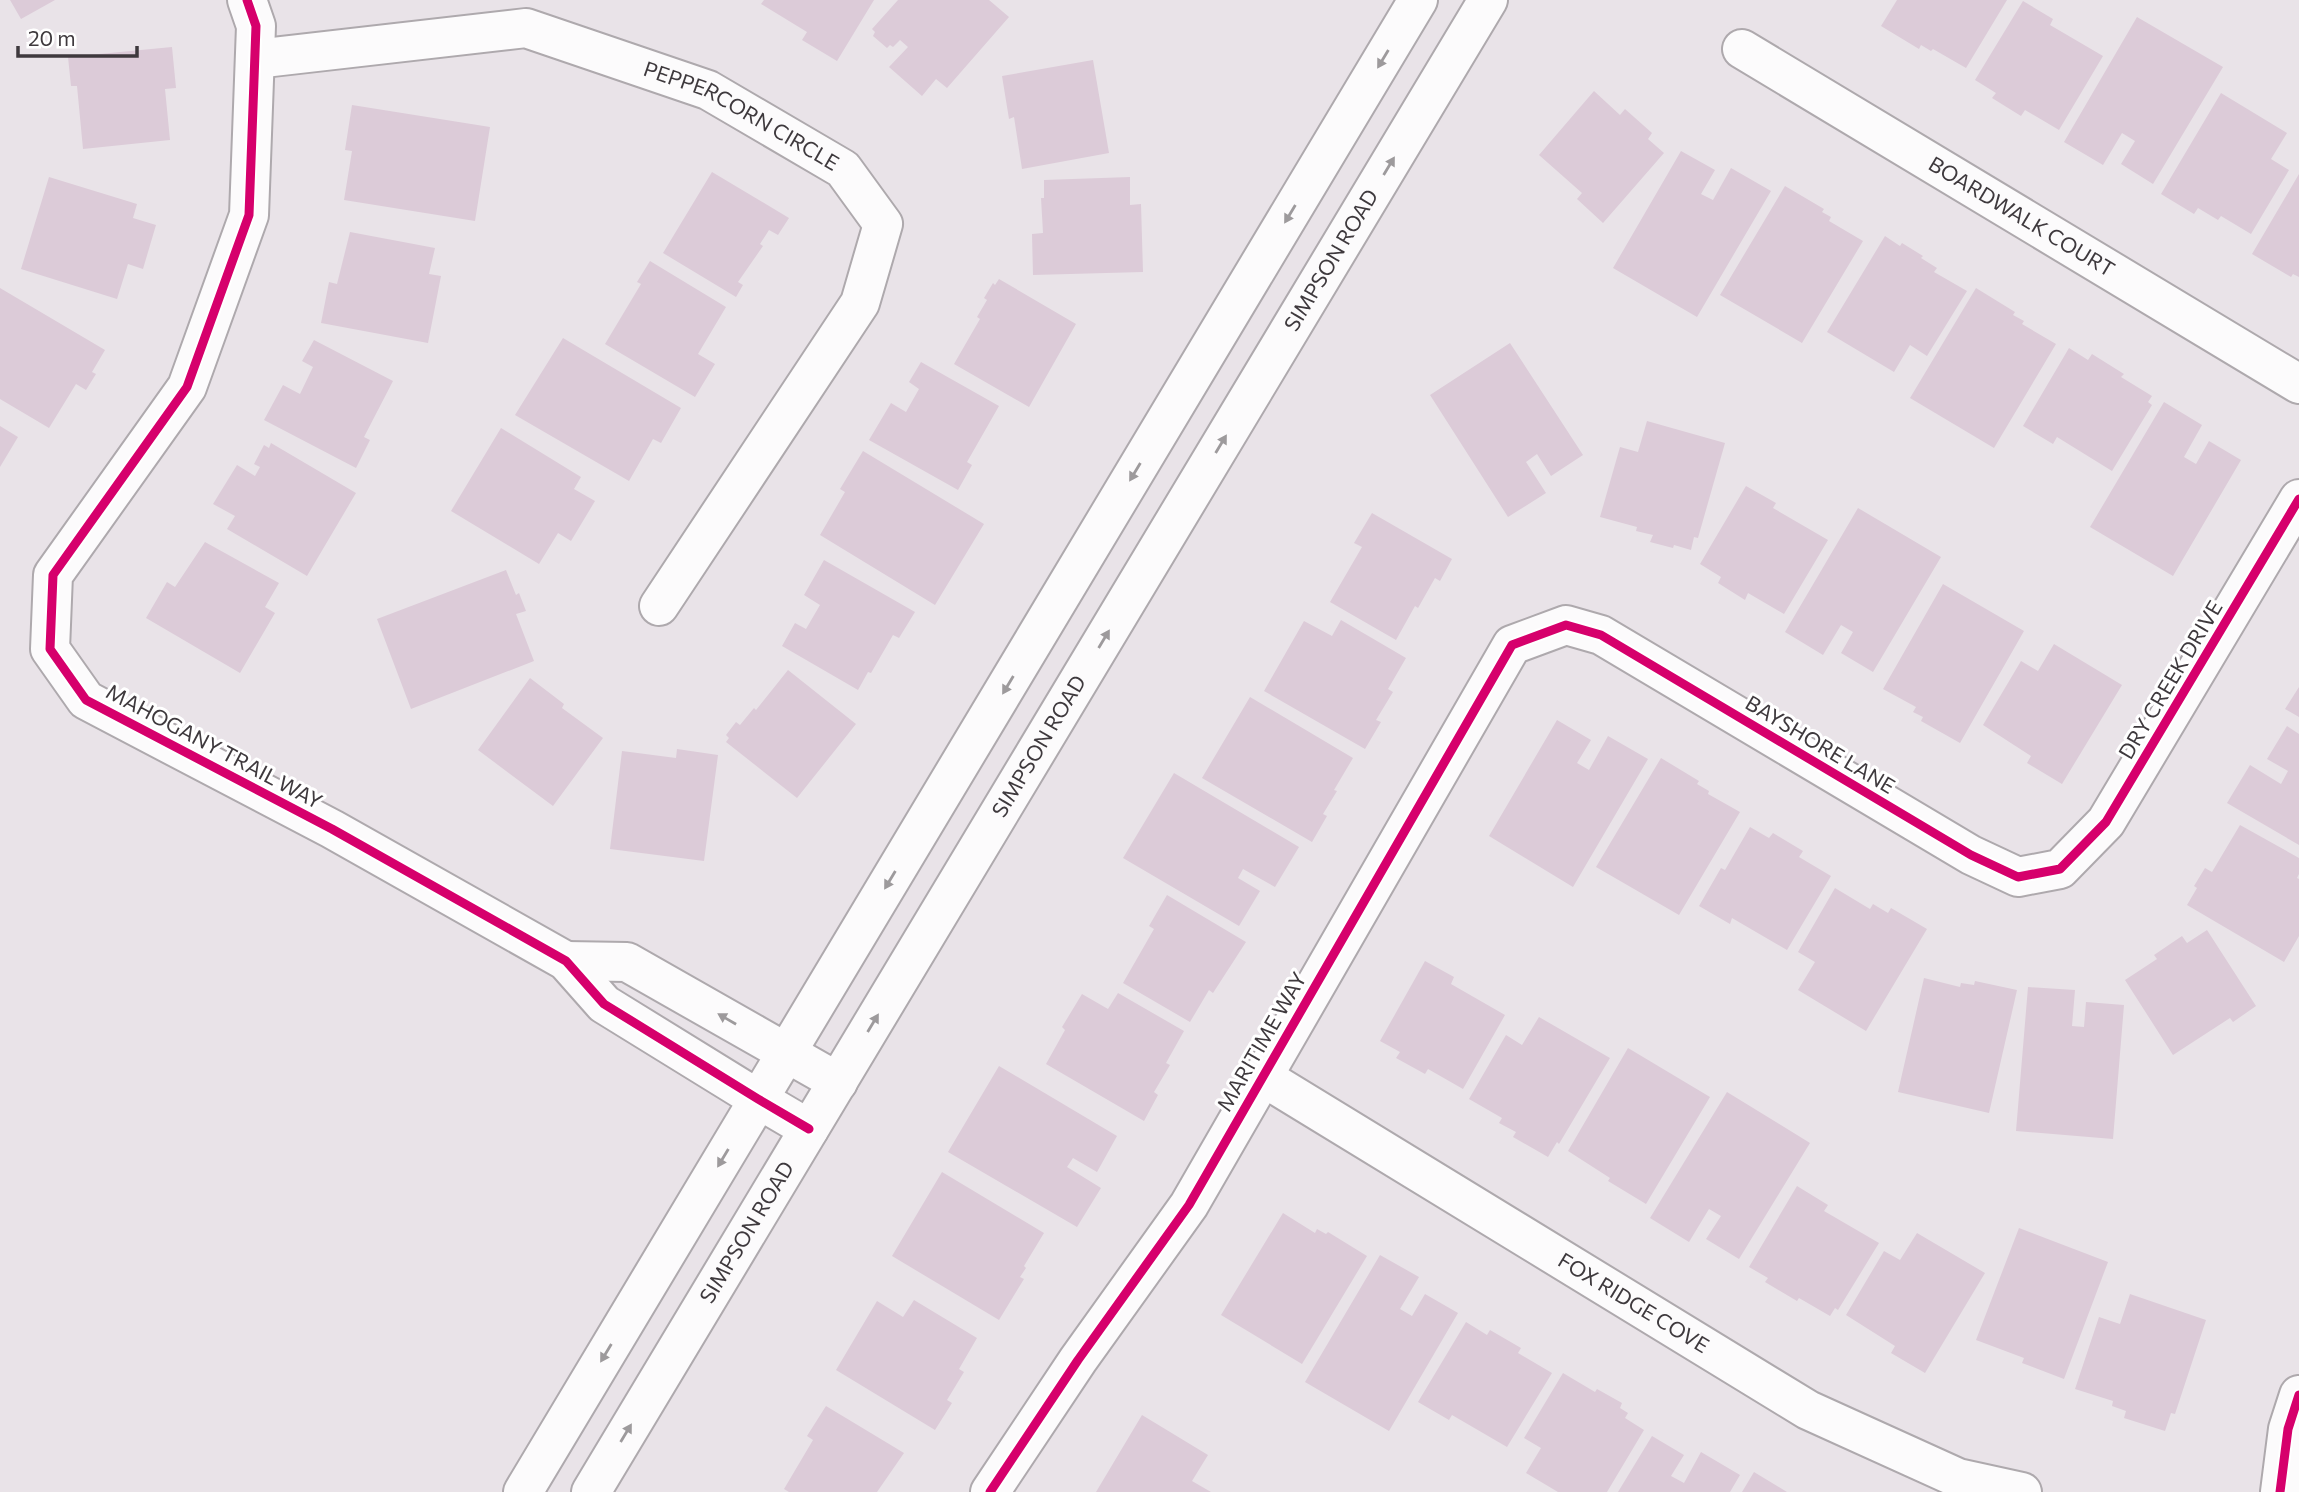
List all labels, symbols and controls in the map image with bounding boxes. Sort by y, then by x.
scale bar [18,14,136,58]
text: 20 m [28,25,76,50]
one-way arrow [1377,49,1389,68]
street label: PEPPERCORN CIRCLE [641,55,844,175]
street label: BOARDWALK COURT [1925,150,2120,281]
one-way arrow [1382,156,1395,175]
street label: SIMPSON ROAD [1278,184,1382,335]
one-way arrow [1284,205,1296,224]
one-way arrow [1215,435,1227,454]
one-way arrow [1129,463,1141,482]
street label: DRY CREEK DRIVE [2113,595,2227,763]
one-way arrow [1097,630,1110,649]
street label: SIMPSON ROAD [986,670,1090,821]
one-way arrow [1001,675,1014,694]
street label: MAHOGANY TRAIL WAY [102,678,327,813]
street label: BAYSHORE LANE [1742,689,1900,798]
one-way arrow [884,870,896,889]
street label: MARITIME WAY [1211,967,1311,1115]
one-way arrow [717,1013,736,1025]
one-way arrow [866,1014,879,1033]
one-way arrow [717,1148,729,1168]
street label: SIMPSON ROAD [694,1156,798,1307]
street label: FOX RIDGE COVE [1554,1246,1714,1358]
one-way arrow [600,1344,612,1363]
one-way arrow [620,1424,633,1443]

